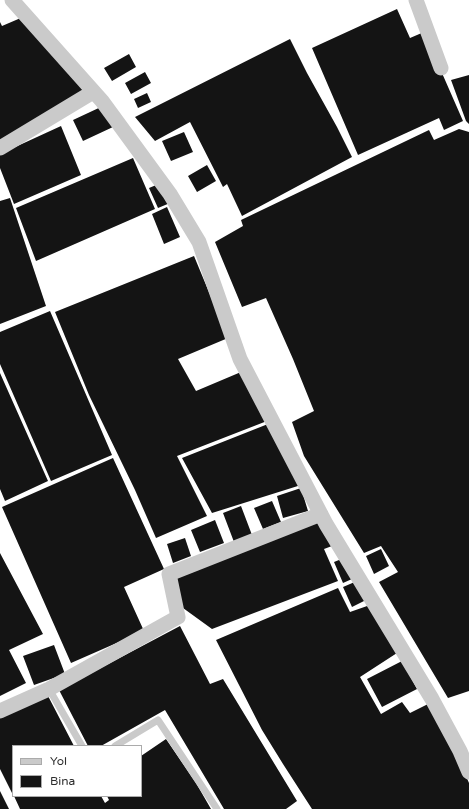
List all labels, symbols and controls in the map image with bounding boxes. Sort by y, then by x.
legend [12,745,142,797]
text: Yol [50,754,67,768]
text: Bina [50,774,75,788]

